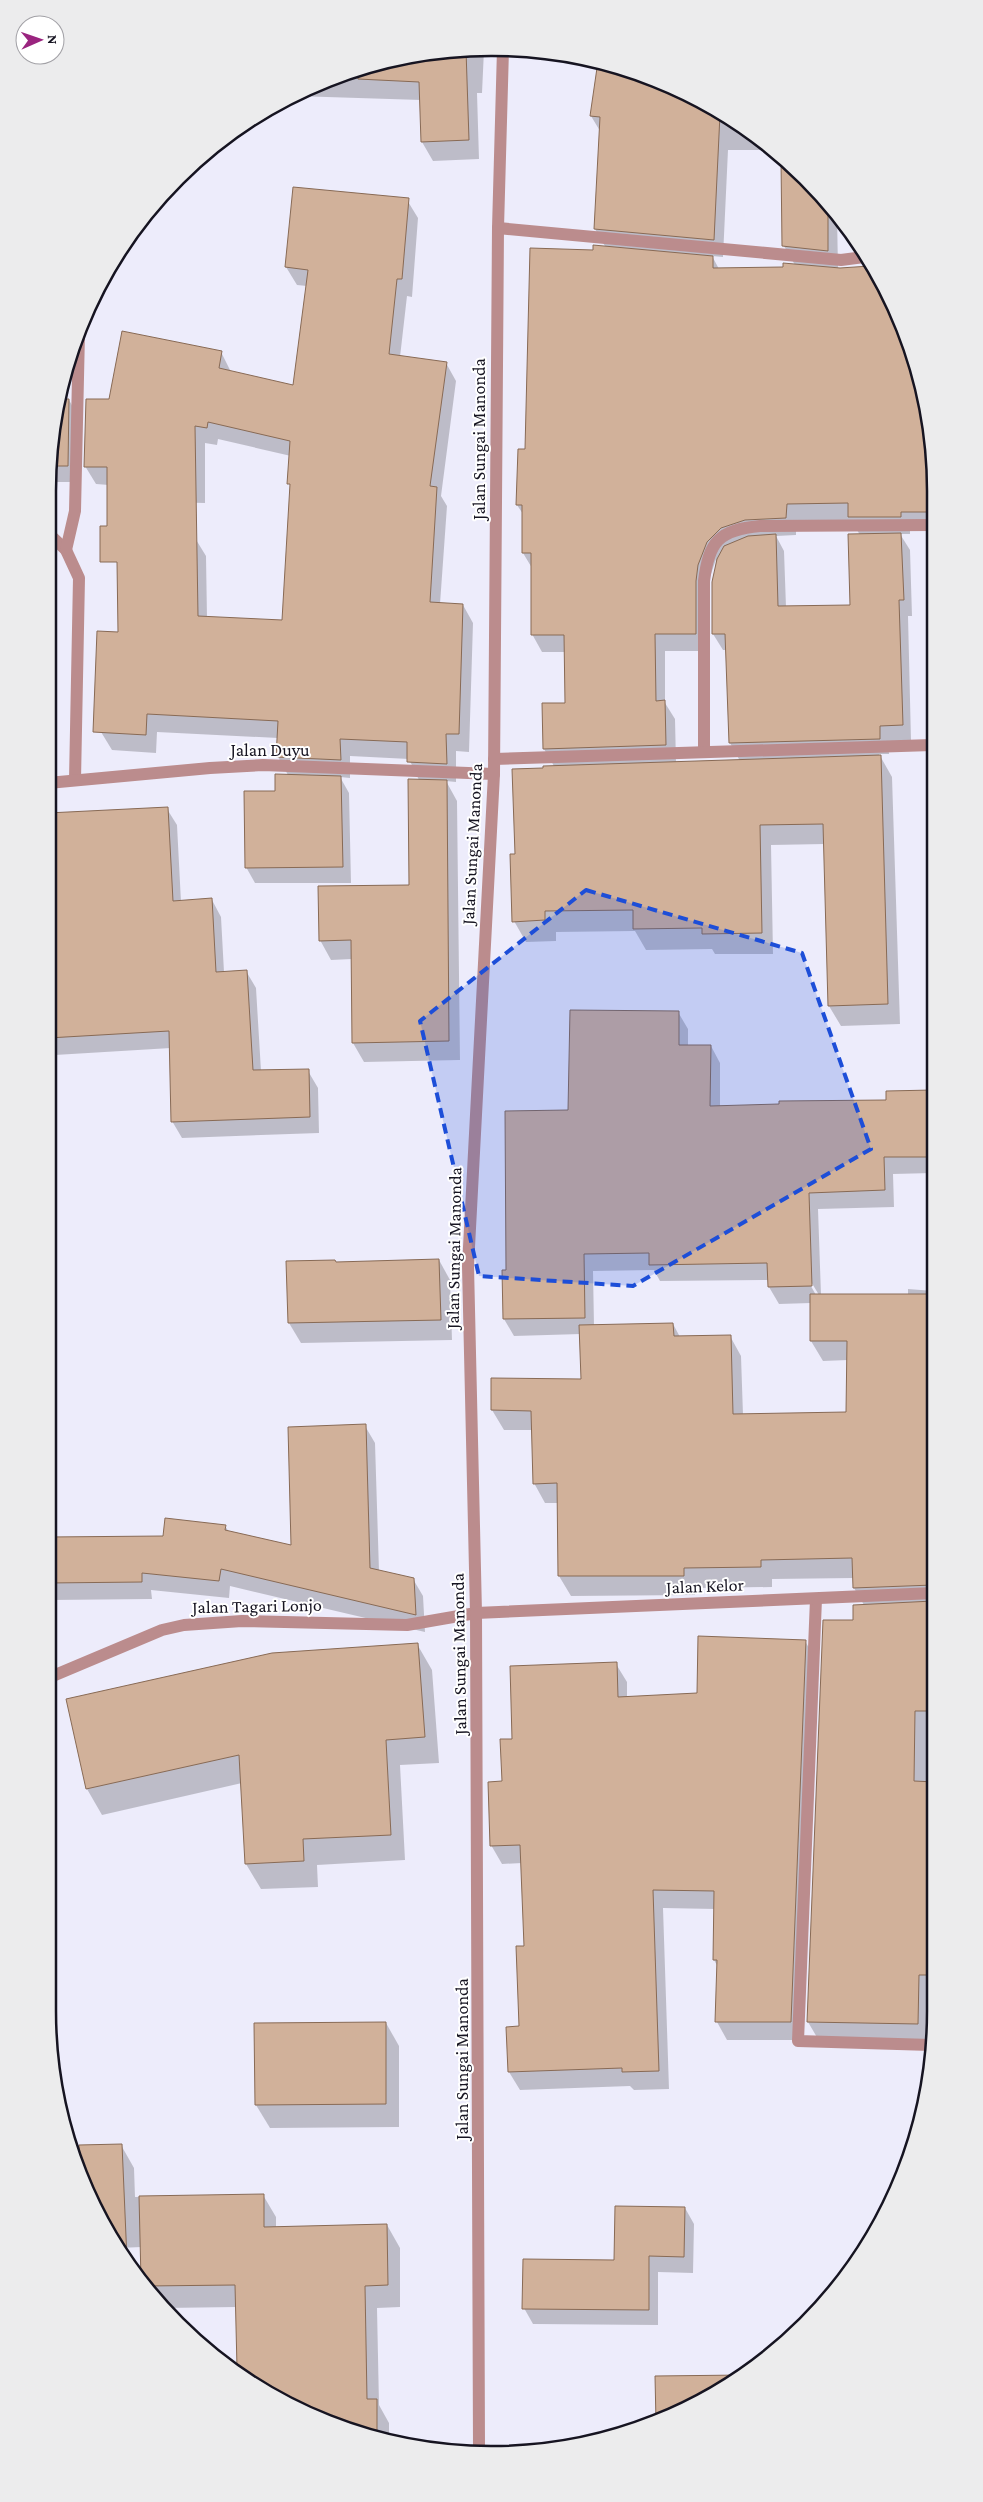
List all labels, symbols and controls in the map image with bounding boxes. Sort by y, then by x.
north arrow [15,15,65,65]
text: N [45,34,61,45]
street label: Jalan Sungai Manonda [469,358,489,522]
street label: Jalan Duyu [228,740,310,760]
street label: Jalan Sungai Manonda [458,763,486,927]
street label: Jalan Sungai Manonda [443,1167,465,1331]
street label: Jalan Sungai Manonda [448,1573,470,1737]
street label: Jalan Kelor [664,1575,745,1597]
street label: Jalan Tagari Lonjo [190,1595,322,1618]
street label: Jalan Sungai Manonda [452,1978,472,2142]

